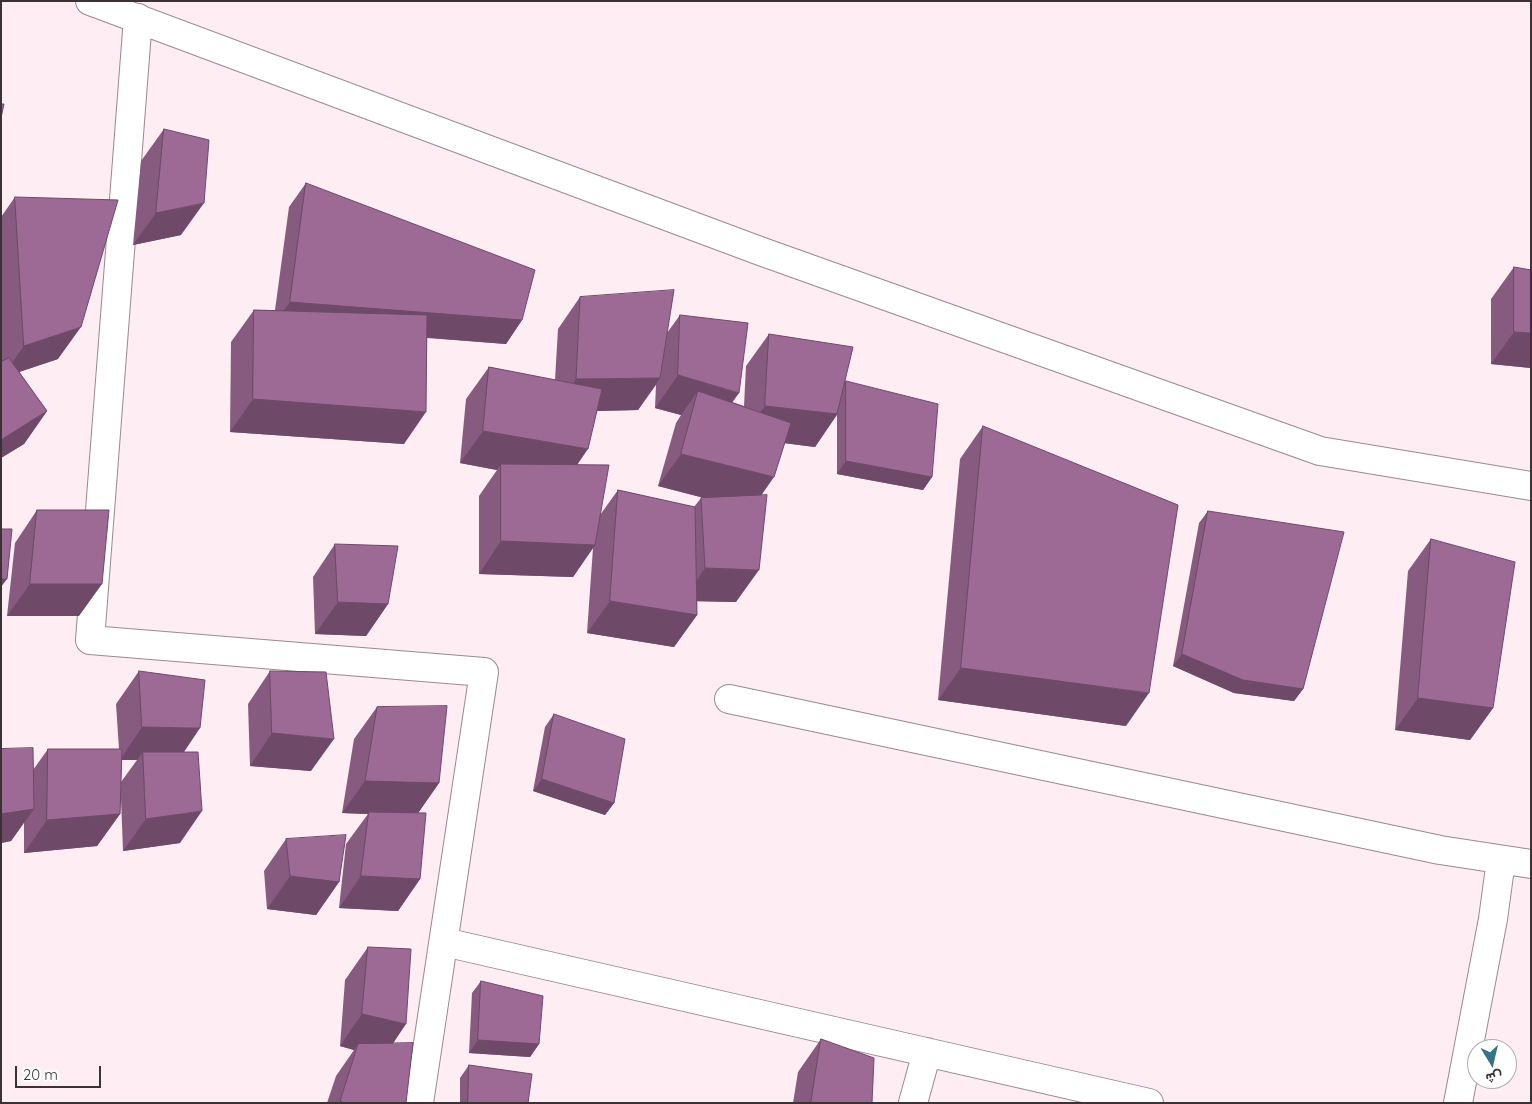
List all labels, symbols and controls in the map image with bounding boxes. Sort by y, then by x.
north arrow [1467,1039,1517,1089]
scale bar [18,1056,104,1088]
text: 20 m [23,1065,58,1084]
text: ش [1484,1068,1504,1088]

